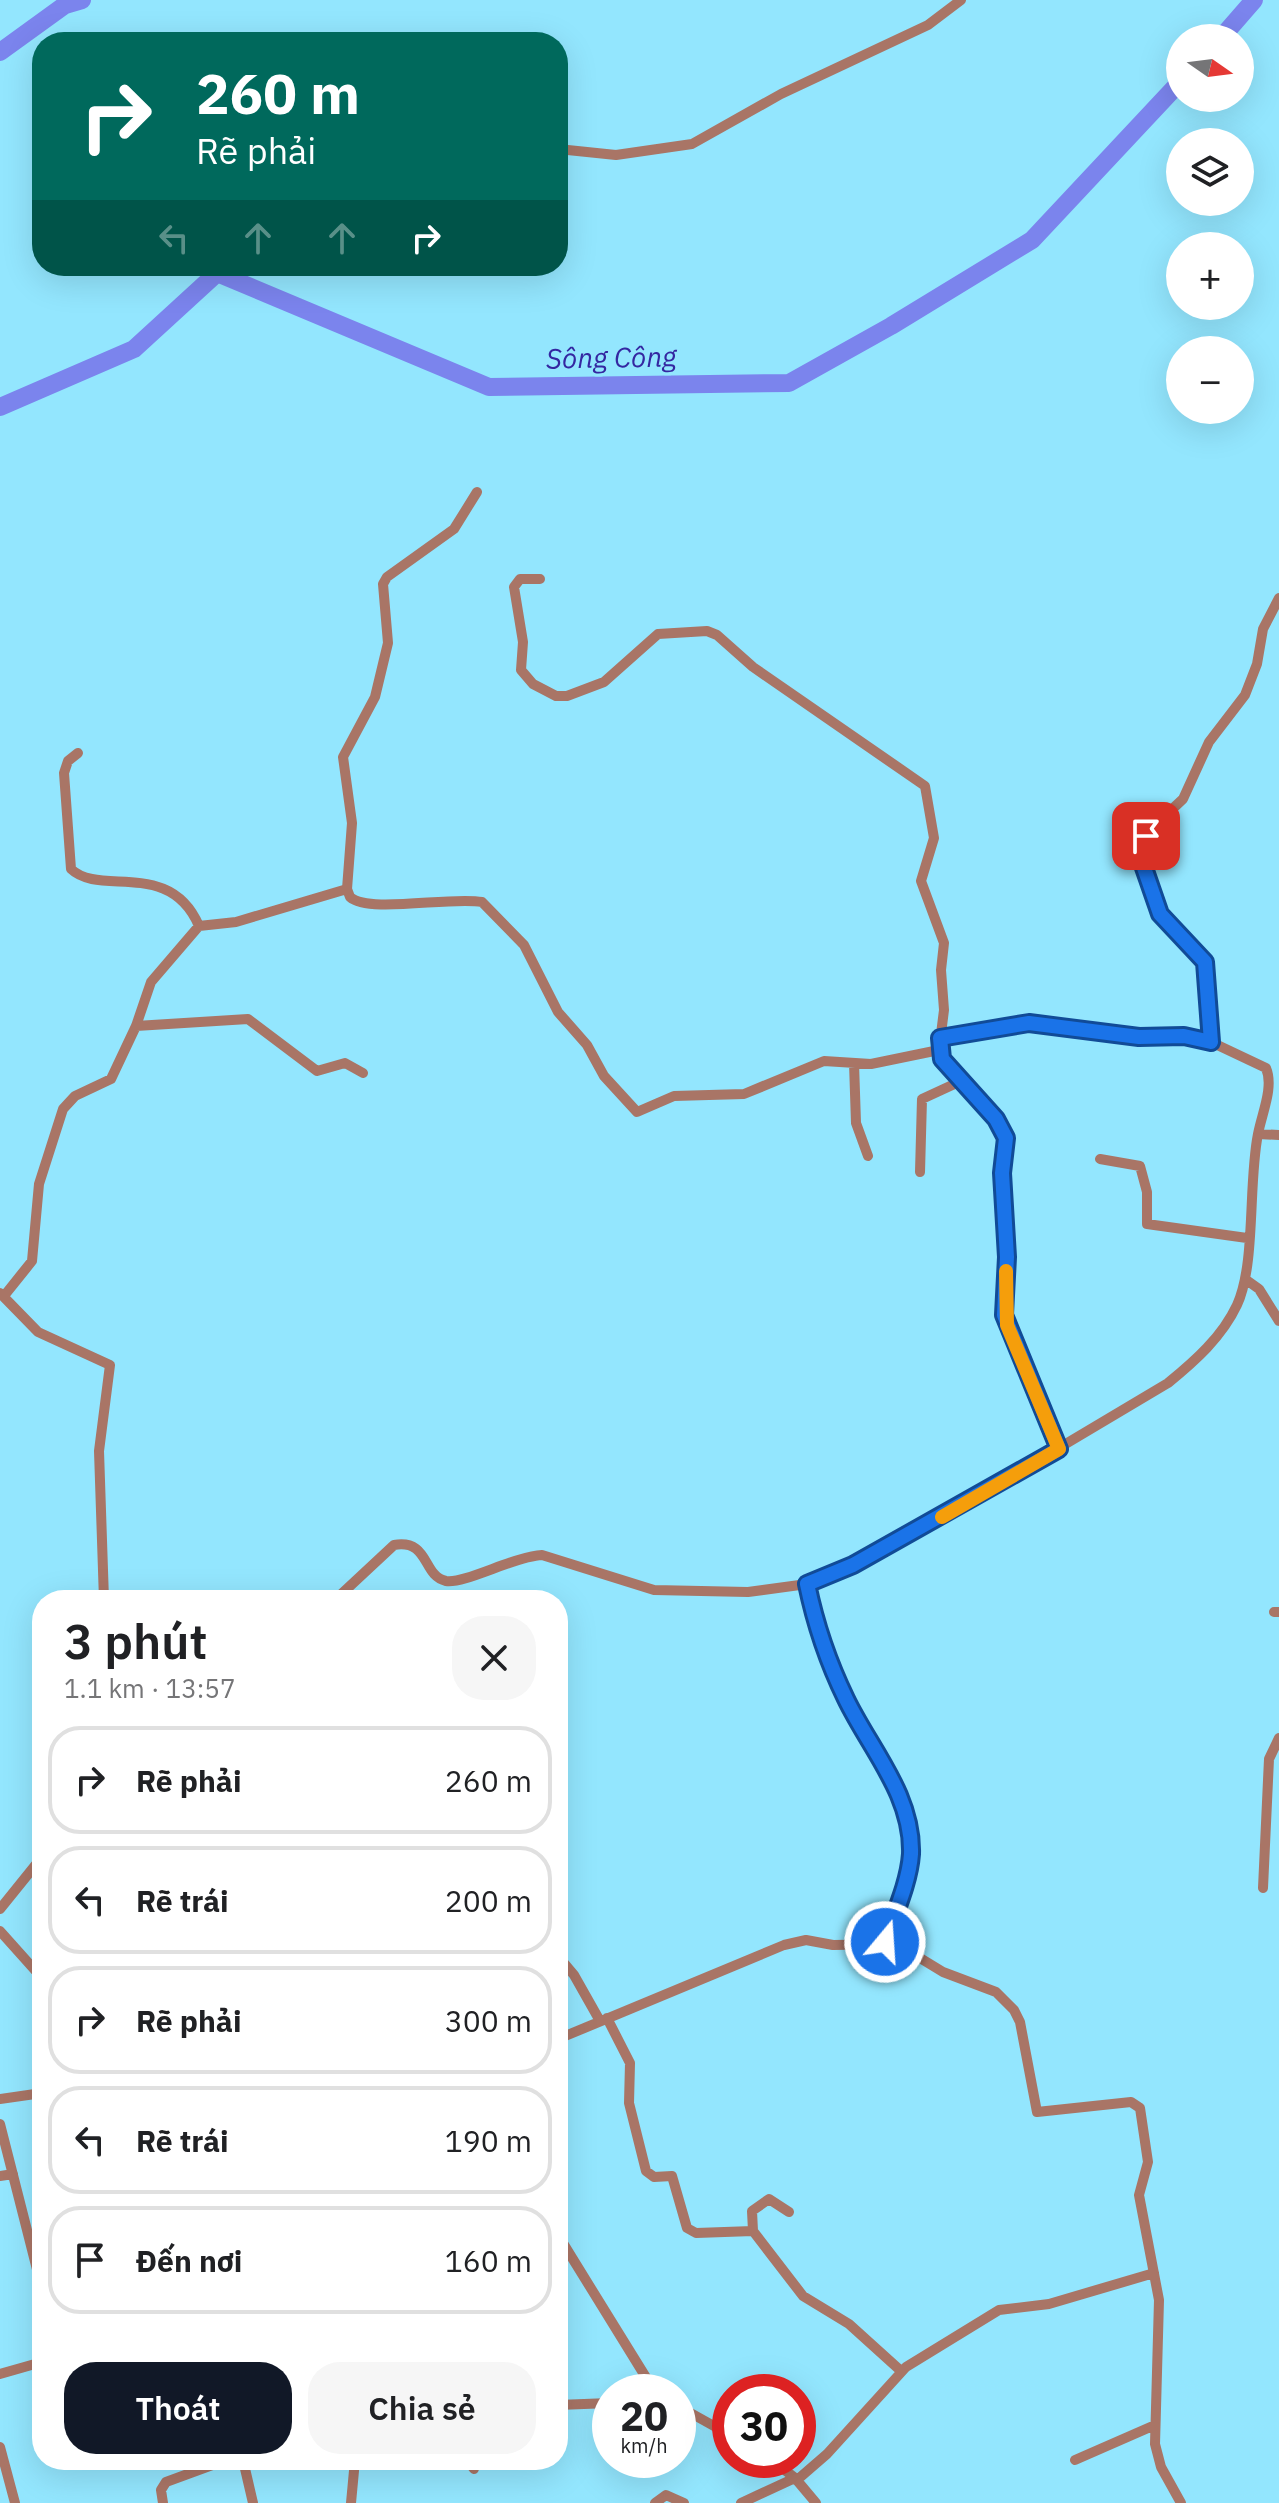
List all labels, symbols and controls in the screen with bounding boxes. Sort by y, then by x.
north arrow [1166,24,1254,112]
map controls [1166,24,1254,424]
text: 260 m [196,57,360,129]
icon: right [64,64,168,168]
text: Rẽ phải [196,127,316,174]
button: layers [1166,128,1254,216]
icon: left [152,216,196,260]
icon: ahead [236,216,280,260]
icon: ahead [320,216,364,260]
icon: right [404,216,448,260]
button: + [1166,232,1254,320]
button: − [1166,336,1254,424]
water label: Sông Công [545,337,678,377]
pin [1112,802,1180,870]
icon: arrive [1124,814,1168,858]
text: 3 phút [64,1610,207,1672]
button: close [452,1616,536,1700]
text: 1.1 km · 13:57 [64,1671,236,1705]
icon: right [68,1758,112,1802]
text: Rẽ phải [136,1761,241,1800]
text: 260 m [445,1761,532,1800]
icon: left [68,1878,112,1922]
text: Rẽ trái [136,1881,229,1920]
text: 200 m [445,1881,532,1920]
position arrow [843,1900,927,1984]
icon: right [68,1998,112,2042]
text: Rẽ phải [136,2001,241,2040]
text: 300 m [445,2001,532,2040]
icon: left [68,2118,112,2162]
text: Rẽ trái [136,2121,229,2160]
text: 190 m [445,2121,532,2160]
icon: arrive [68,2238,112,2282]
text: Đến nơi [136,2241,242,2280]
text: 160 m [445,2241,532,2280]
button: Thoát [64,2362,292,2454]
button: Chia sẻ [308,2362,536,2454]
speed limit sign: 30 [712,2374,816,2478]
text: 20 [620,2390,668,2442]
text: km/h [620,2432,668,2459]

